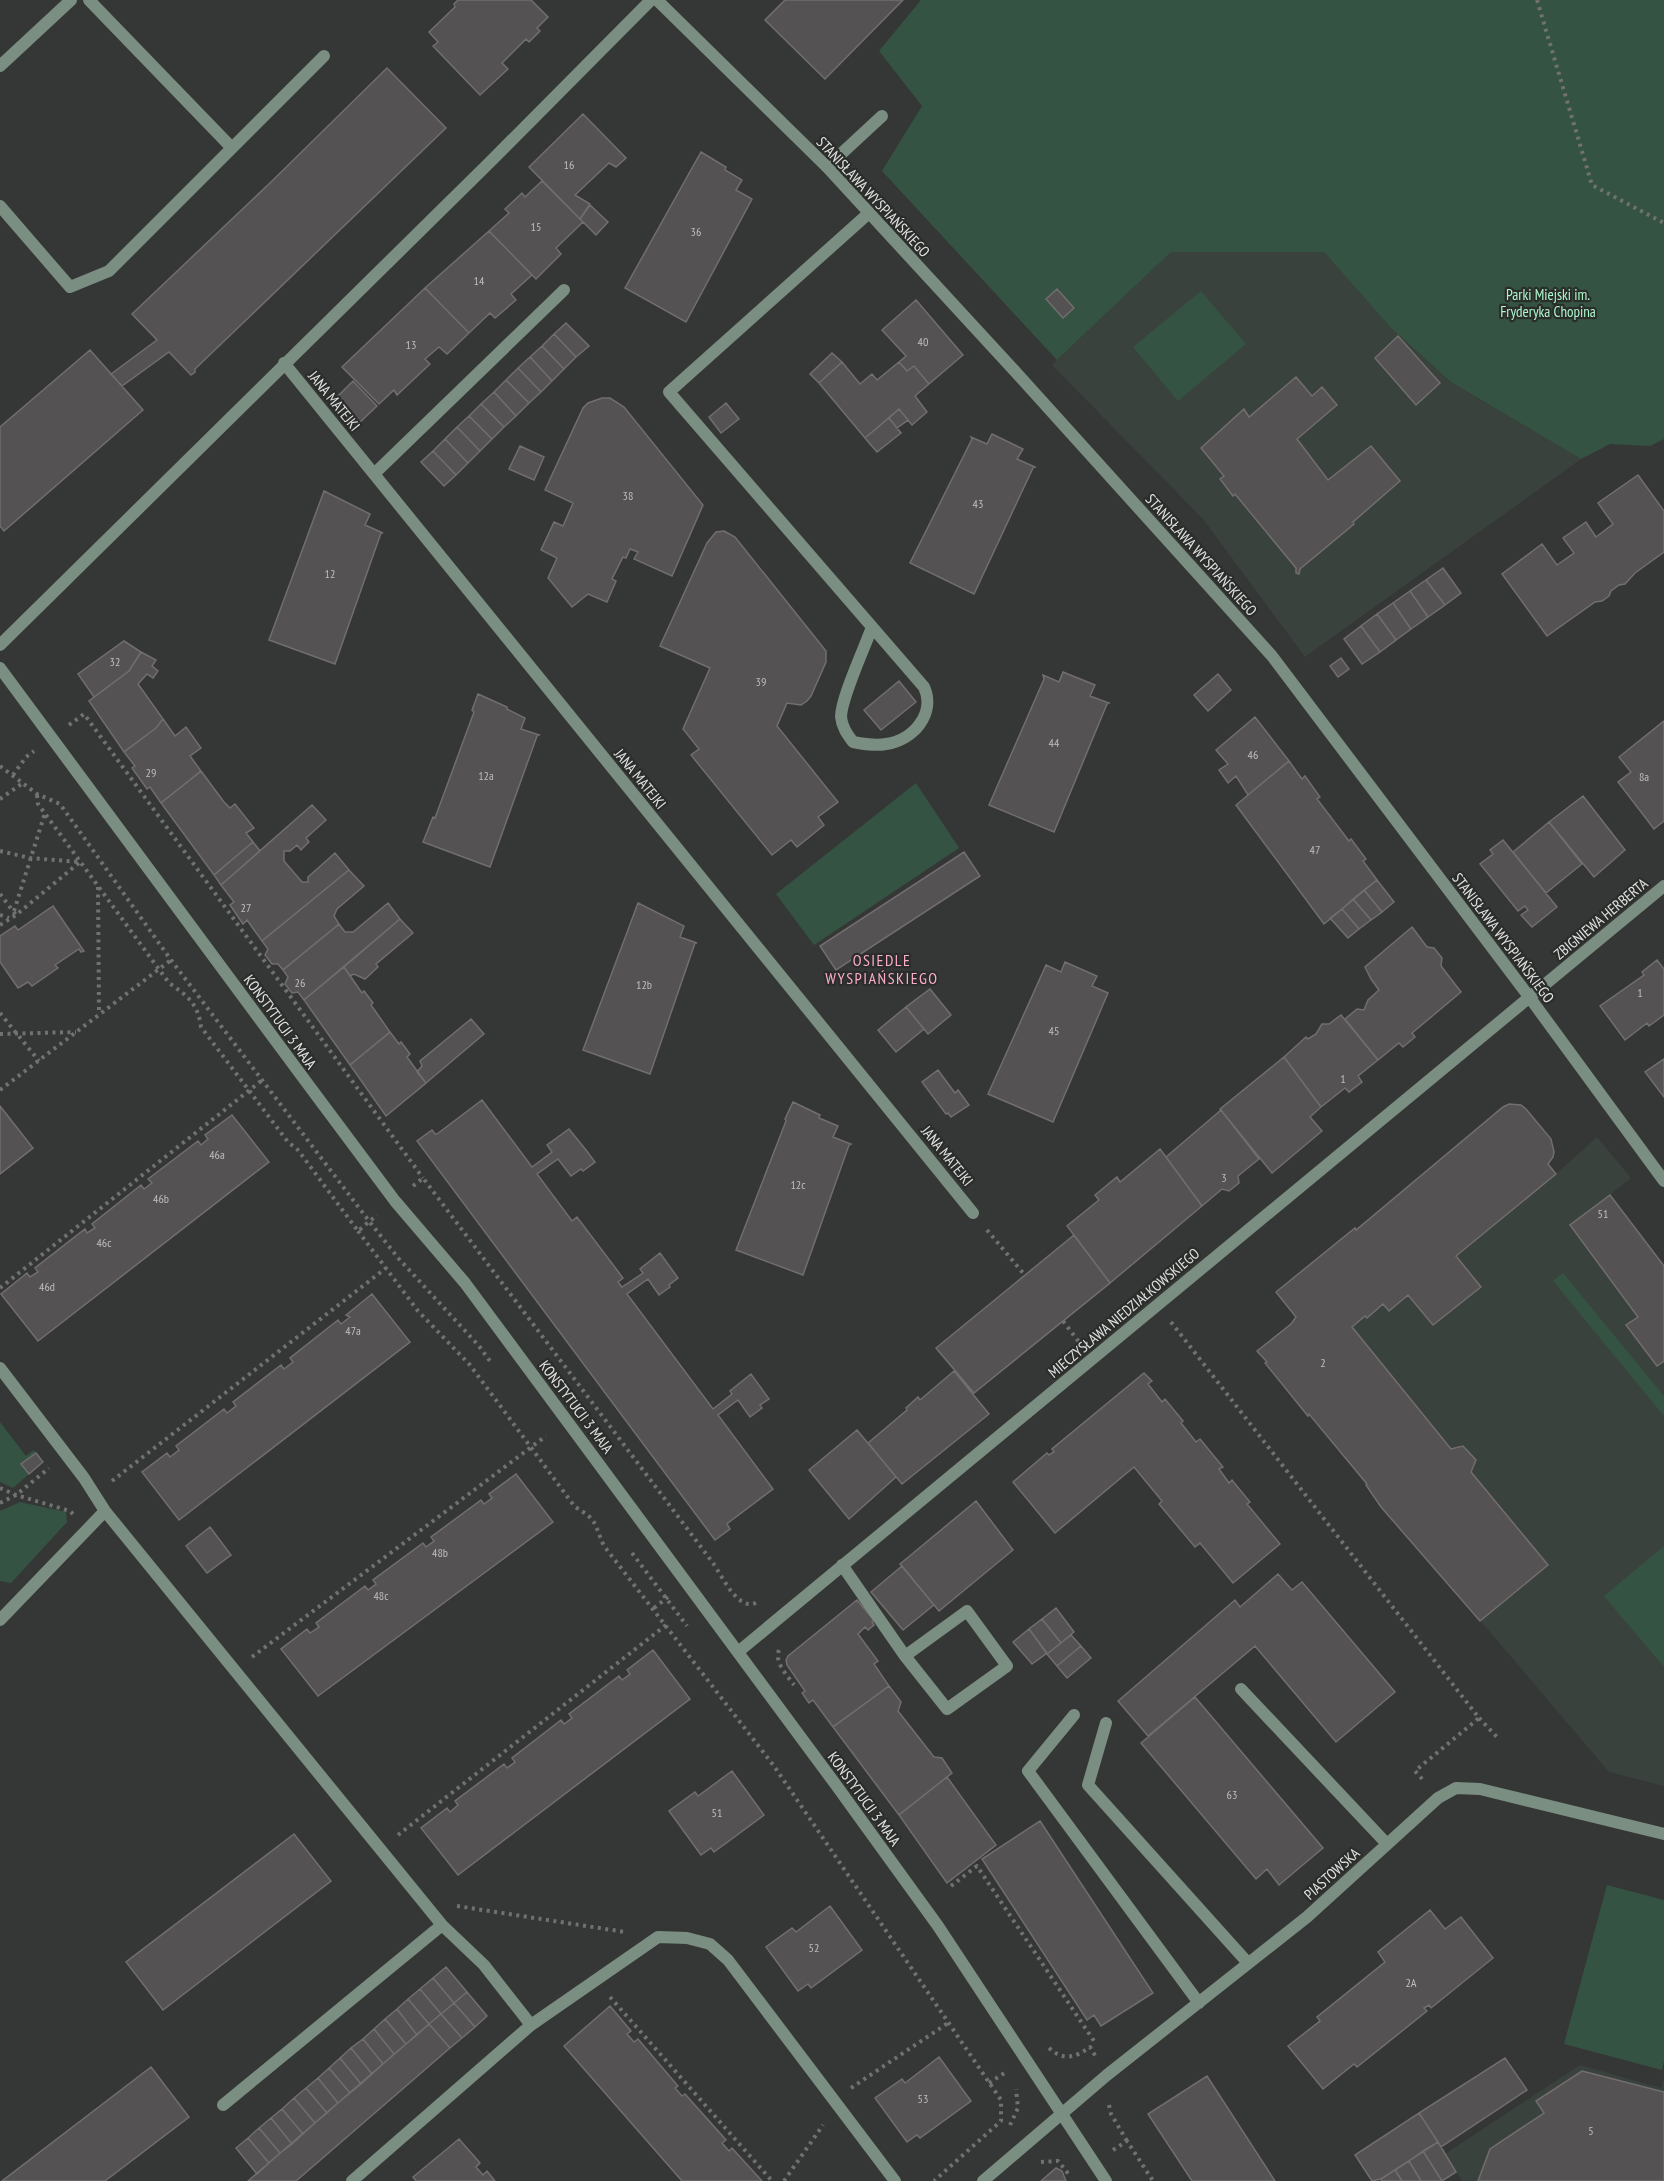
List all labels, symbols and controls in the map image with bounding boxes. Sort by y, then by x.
street label: STANISŁAWA WYSPIAŃSKIEGO [813,133,934,261]
house number: 16 [564,157,574,172]
house number: 15 [531,219,541,234]
house number: 36 [691,224,701,239]
house number: 14 [474,273,485,288]
park label: Parki Miejski im. Fryderyka Chopina [1500,285,1596,321]
house number: 40 [918,334,928,349]
house number: 13 [406,337,416,352]
street label: JANA MATEJKI [304,366,364,435]
house number: 38 [623,488,633,503]
street label: STANISŁAWA WYSPIAŃSKIEGO [1142,490,1261,620]
house number: 43 [973,496,983,511]
house number: 12 [325,566,335,581]
house number: 32 [110,654,120,669]
house number: 39 [756,674,766,689]
house number: 44 [1049,735,1060,750]
street label: JANA MATEJKI [610,744,670,813]
house number: 46 [1248,747,1258,762]
house number: 29 [146,765,156,780]
house number: 12a [478,768,494,783]
house number: 8a [1639,769,1649,784]
house number: 47 [1310,842,1320,857]
street label: STANISŁAWA WYSPIAŃSKIEGO [1448,869,1558,1006]
street label: ZBIGNIEWA HERBERTA [1550,873,1652,963]
house number: 27 [241,900,251,915]
district label: OSIEDLE WYSPIAŃSKIEGO [825,950,939,988]
street label: KONSTYTUCJI 3 MAJA [240,971,321,1073]
house number: 26 [295,975,305,990]
house number: 12b [636,977,652,992]
house number: 1 [1637,985,1643,1000]
house number: 45 [1049,1023,1059,1038]
house number: 1 [1340,1071,1346,1086]
street label: JANA MATEJKI [917,1121,977,1190]
house number: 46a [209,1147,225,1162]
house number: 3 [1221,1170,1227,1185]
house number: 12c [790,1177,806,1192]
house number: 46b [153,1191,169,1206]
house number: 51 [1598,1206,1608,1221]
house number: 46c [96,1235,112,1250]
street label: MIECZYSŁAWA NIEDZIAŁKOWSKIEGO [1044,1244,1203,1381]
house number: 46d [39,1279,55,1294]
house number: 47a [345,1323,361,1338]
house number: 2 [1320,1355,1326,1370]
street label: KONSTYTUCJI 3 MAJA [535,1356,618,1458]
house number: 48b [432,1545,448,1560]
house number: 48c [373,1588,389,1603]
street label: KONSTYTUCJI 3 MAJA [824,1748,905,1850]
house number: 63 [1227,1787,1237,1802]
house number: 51 [712,1805,722,1820]
street label: PIASTOWSKA [1300,1843,1364,1904]
house number: 52 [809,1940,819,1955]
house number: 2A [1405,1975,1417,1990]
house number: 53 [918,2091,928,2106]
house number: 5 [1588,2123,1594,2138]

